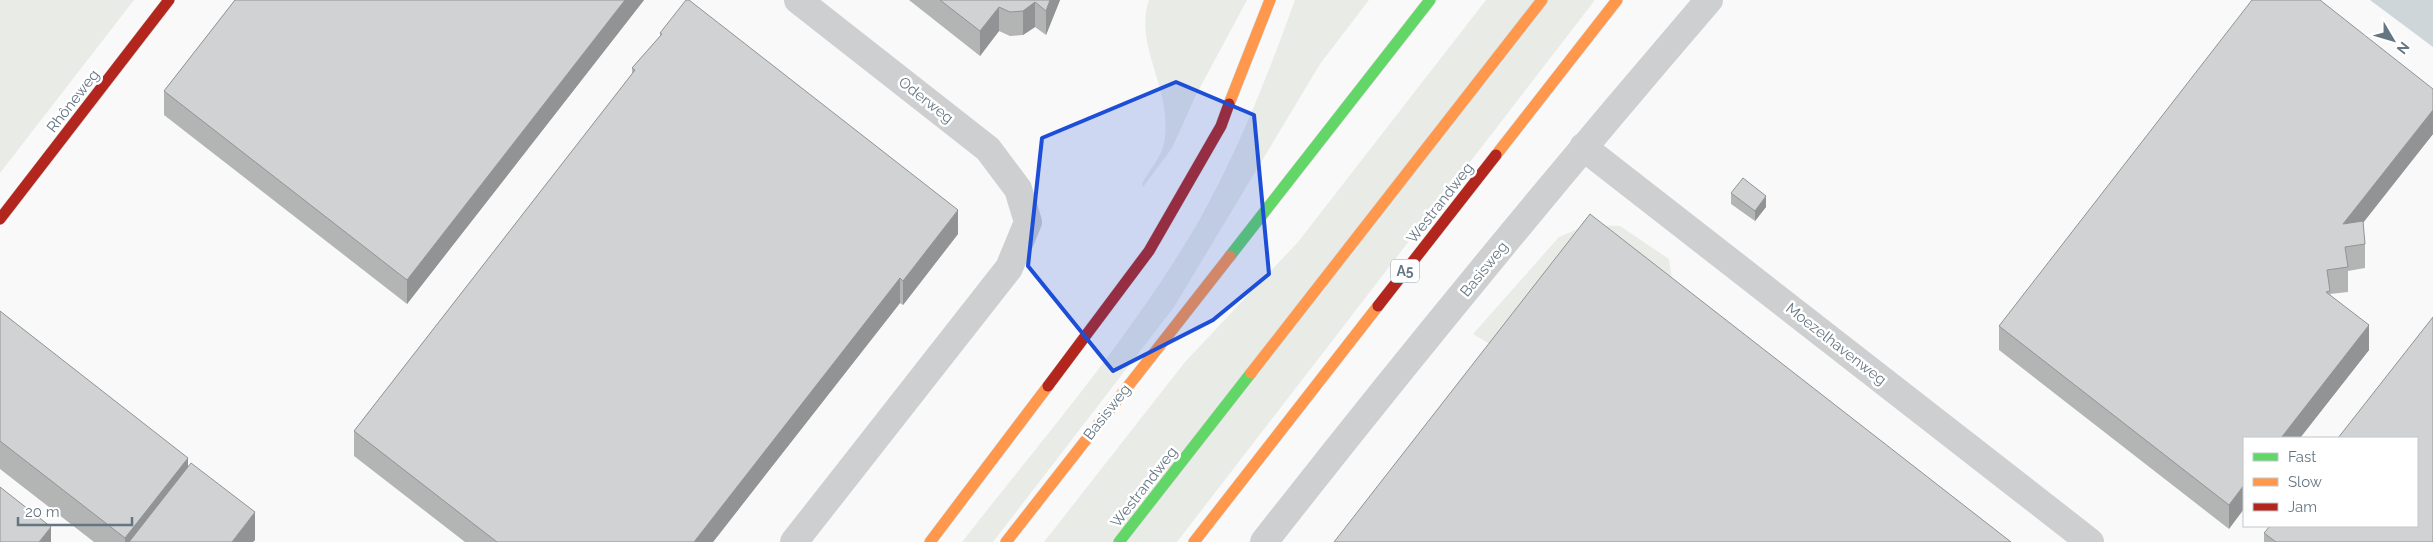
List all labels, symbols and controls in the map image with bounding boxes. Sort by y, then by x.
north arrow [2368,15,2418,65]
text: N [2394,39,2413,57]
street label: Rhôneweg [43,66,103,136]
street label: Oderweg [895,73,957,127]
street label: Westrandweg [1403,159,1477,247]
street label: Basisweg [1456,238,1512,300]
road number: A5 [1391,260,1419,282]
street label: Moezelhavenweg [1782,299,1890,389]
street label: Basisweg [1080,381,1134,443]
legend [2243,437,2418,527]
street label: Westrandweg [1107,443,1181,531]
text: Fast [2288,448,2316,466]
text: Slow [2288,473,2322,491]
scale bar [18,494,131,526]
text: Jam [2288,498,2317,516]
text: 20 m [25,503,60,521]

